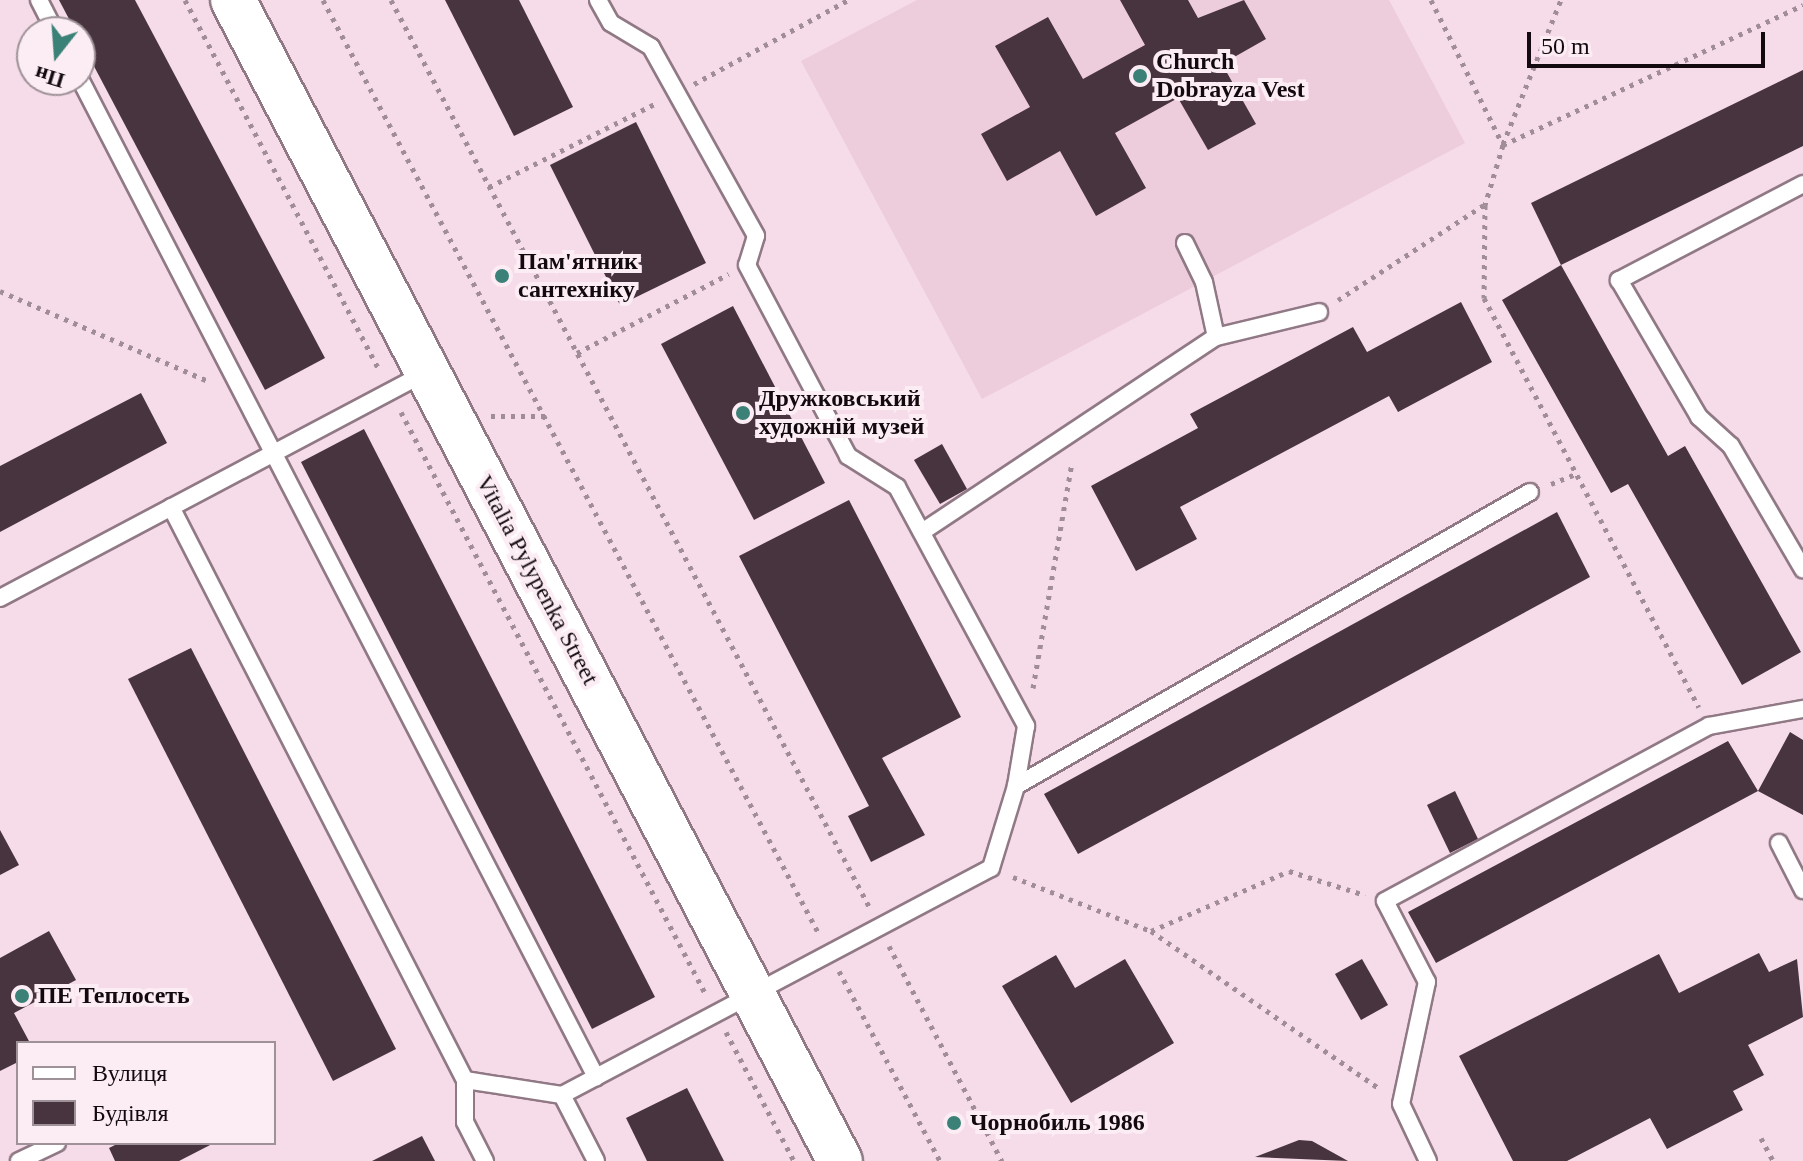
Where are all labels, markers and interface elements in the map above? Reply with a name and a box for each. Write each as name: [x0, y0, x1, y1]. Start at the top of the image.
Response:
north arrow: [16, 16, 96, 96]
scale bar: [1531, 16, 1769, 66]
text: 50 m: [1541, 33, 1590, 59]
place label: Church Dobrayza Vest: [1156, 48, 1305, 104]
text: Пн: [32, 61, 67, 94]
marker: Church Dobrayza Vest: [1131, 67, 1149, 85]
place label: Пам'ятник сантехніку: [518, 248, 638, 304]
marker: Пам'ятник сантехніку: [493, 267, 511, 285]
place label: Дружковський художній музей: [759, 385, 924, 441]
marker: Дружковський художній музей: [734, 404, 752, 422]
street label: Vitalia Pylypenka Street: [470, 470, 604, 690]
place label: ПЕ Теплосеть: [38, 982, 190, 1010]
marker: ПЕ Теплосеть: [13, 987, 31, 1005]
legend: [16, 1041, 276, 1145]
text: Вулиця: [92, 1060, 167, 1086]
text: Будівля: [92, 1100, 169, 1126]
place label: Чорнобиль 1986: [970, 1109, 1145, 1137]
marker: Чорнобиль 1986: [945, 1114, 963, 1132]

